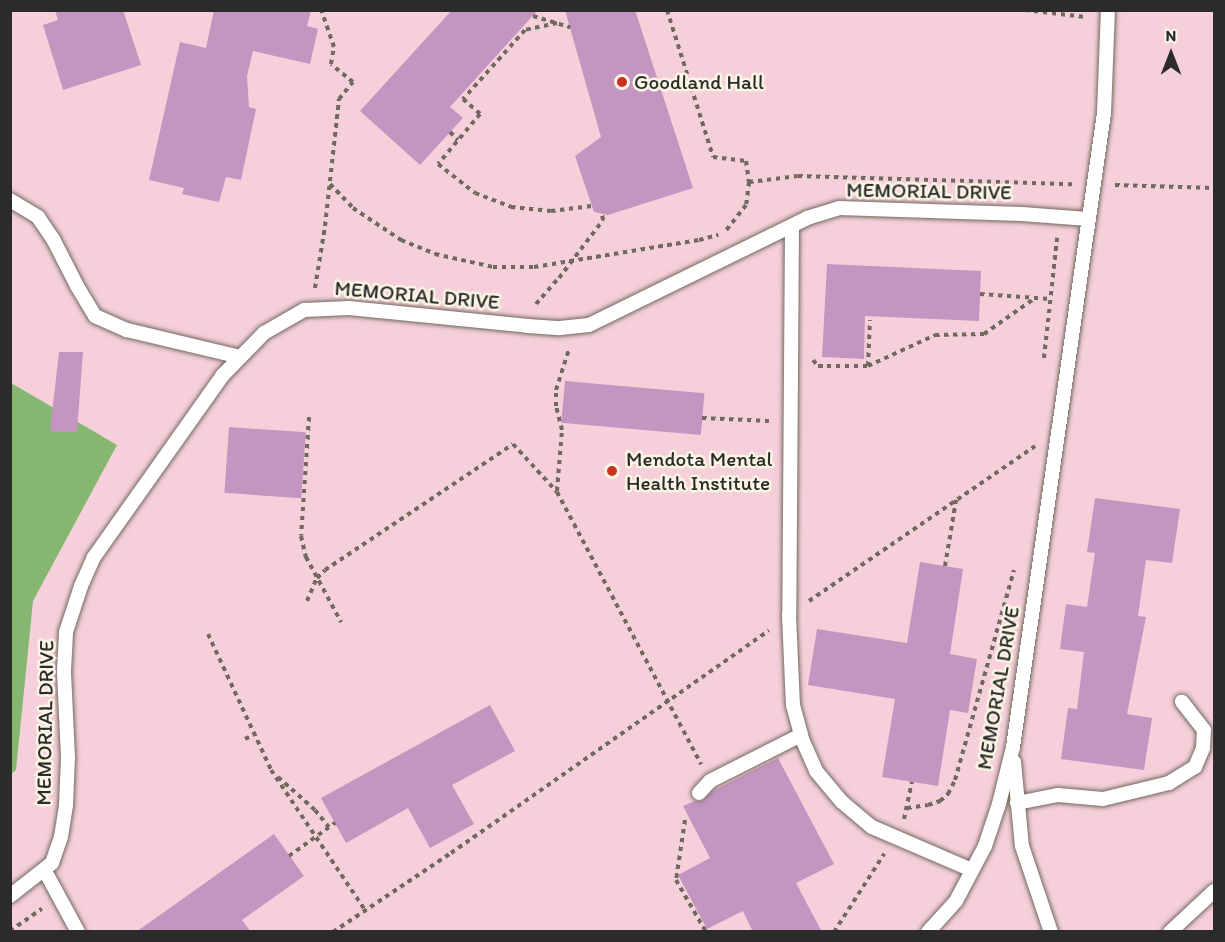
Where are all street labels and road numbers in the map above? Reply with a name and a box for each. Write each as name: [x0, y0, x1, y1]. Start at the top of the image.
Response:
street label: MEMORIAL DRIVE: [844, 177, 1014, 205]
street label: MEMORIAL DRIVE: [332, 275, 502, 315]
street label: MEMORIAL DRIVE: [971, 603, 1025, 773]
street label: MEMORIAL DRIVE: [31, 638, 59, 808]

